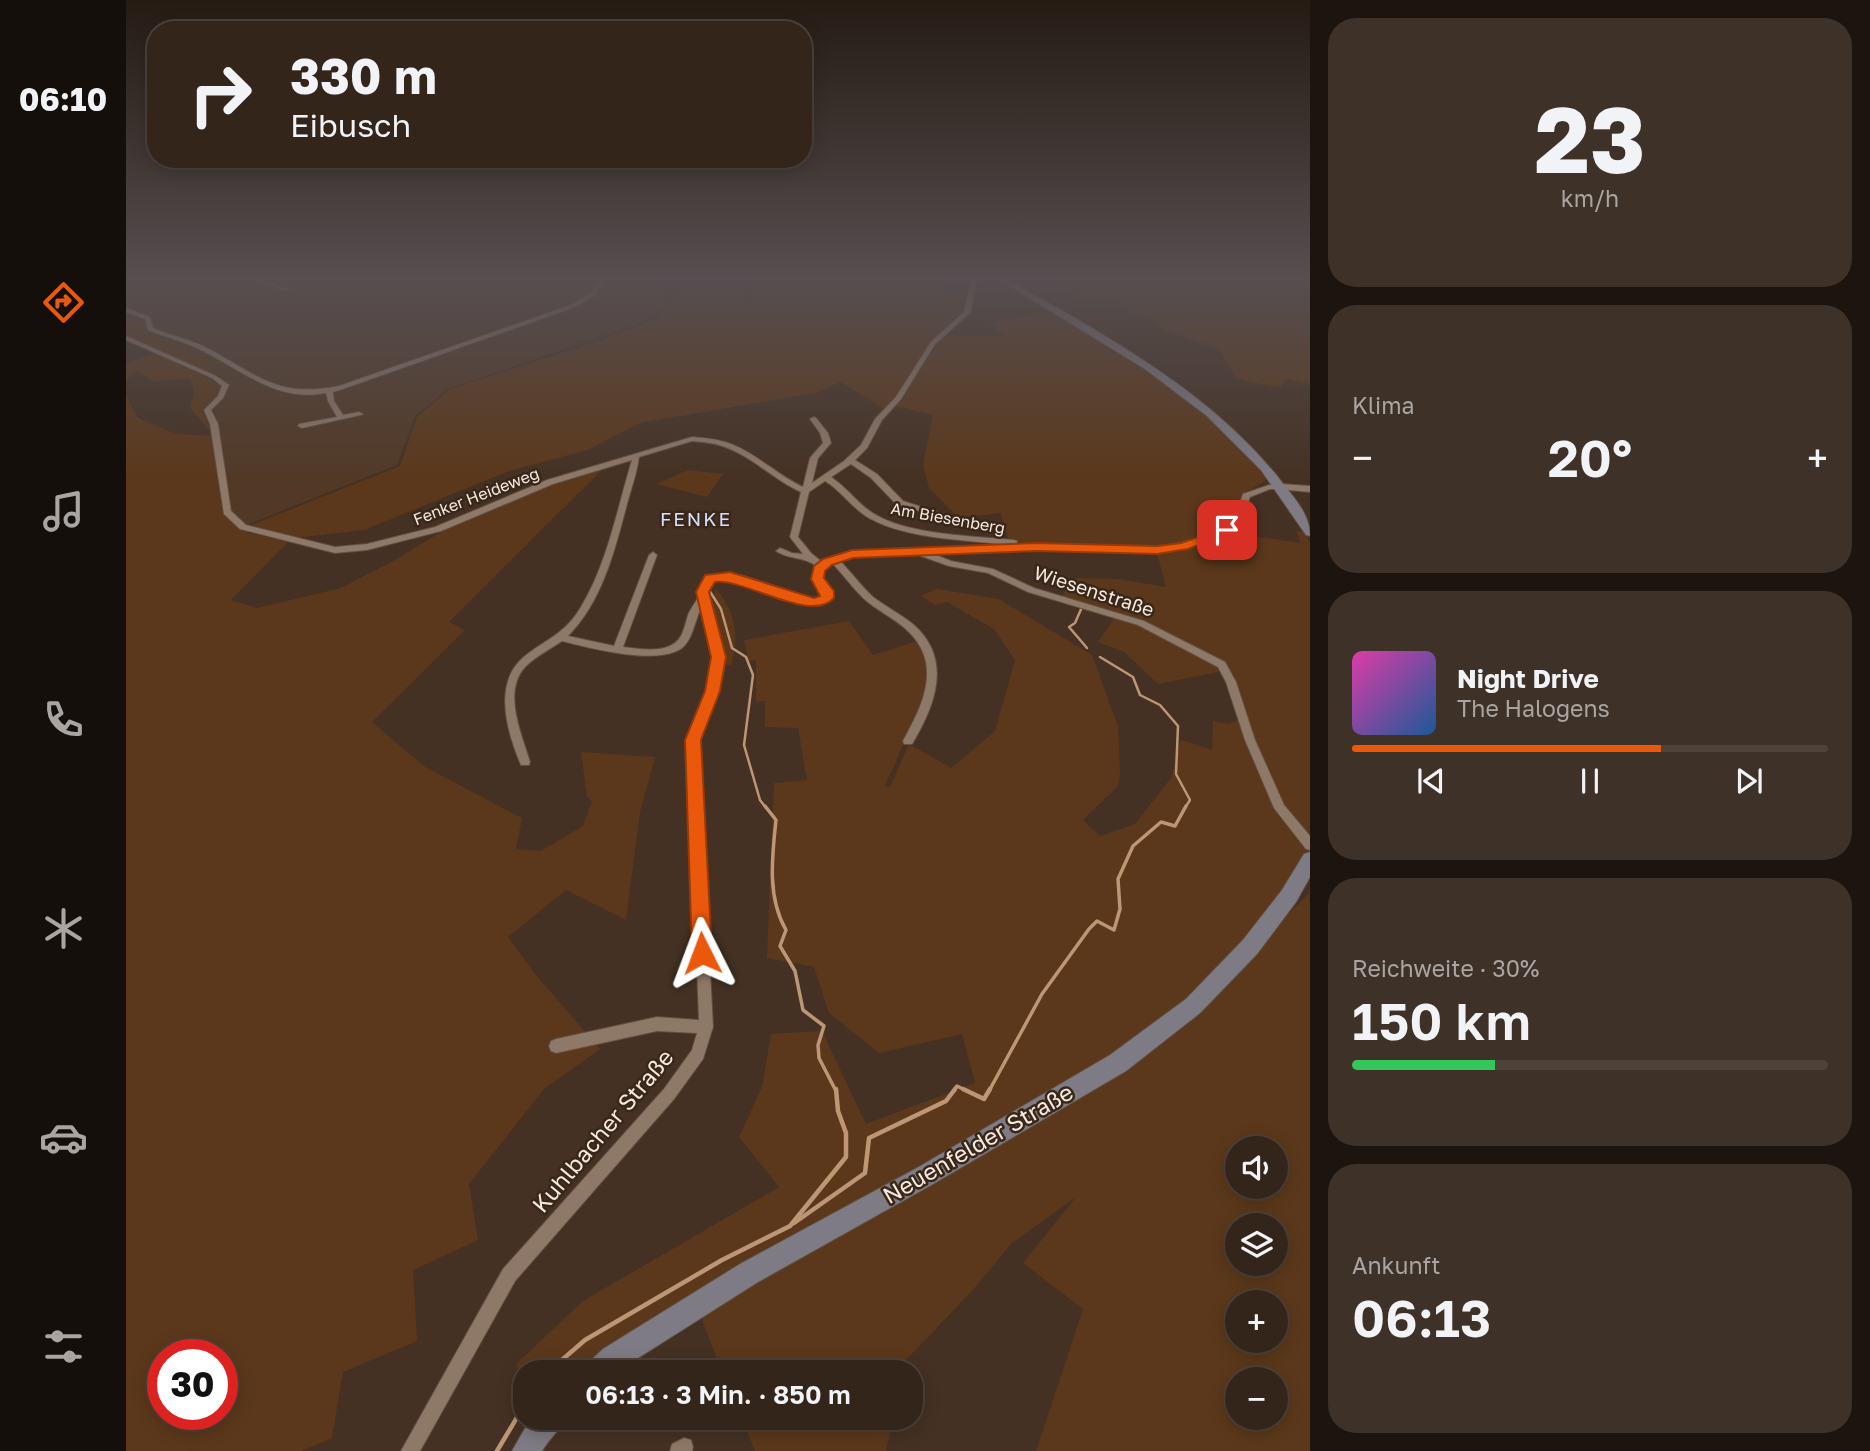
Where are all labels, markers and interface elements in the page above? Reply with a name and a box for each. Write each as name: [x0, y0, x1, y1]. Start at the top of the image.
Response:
text: 330 m: [290, 46, 437, 105]
icon: right: [175, 49, 266, 140]
text: 06:10: [19, 80, 107, 118]
text: 23: [1534, 84, 1646, 193]
text: Eibusch: [290, 106, 411, 144]
text: km/h: [1561, 184, 1619, 212]
icon: directions: [39, 278, 88, 327]
text: Klima: [1352, 391, 1415, 419]
text: 20°: [1548, 426, 1632, 488]
text: −: [1352, 435, 1373, 480]
text: +: [1807, 435, 1828, 480]
street label: Fenker Heideweg: [410, 463, 542, 529]
icon: music: [39, 487, 88, 536]
street label: Am Biesenberg: [889, 498, 1007, 538]
pin: [1197, 500, 1257, 560]
district label: FENKE: [660, 507, 732, 530]
icon: arrive: [1208, 511, 1246, 549]
street label: Wiesenstraße: [1031, 560, 1157, 621]
text: Night Drive: [1457, 663, 1599, 694]
text: The Halogens: [1457, 694, 1610, 722]
icon: phone: [39, 695, 88, 744]
icon: previous: [1412, 762, 1450, 800]
icon: pause: [1571, 762, 1609, 800]
icon: next: [1730, 762, 1768, 800]
icon: climate: [39, 904, 88, 953]
position arrow: [665, 916, 739, 990]
text: Reichweite · 30%: [1352, 954, 1539, 982]
text: 150 km: [1352, 989, 1531, 1051]
street label: Kuhlbacher Straße: [526, 1043, 679, 1218]
street label: Neuenfelder Straße: [877, 1077, 1078, 1209]
icon: car: [39, 1113, 88, 1162]
map controls: [1225, 1136, 1288, 1430]
button: sound: [1225, 1136, 1288, 1199]
button: layers: [1225, 1213, 1288, 1276]
text: Ankunft: [1352, 1251, 1440, 1279]
text: 06:13: [1352, 1286, 1491, 1348]
button: +: [1225, 1290, 1288, 1353]
icon: filters: [39, 1322, 88, 1371]
speed limit sign: 30: [147, 1339, 238, 1430]
button: −: [1225, 1367, 1288, 1430]
text: 06:13 · 3 Min. · 850 m: [585, 1379, 851, 1410]

